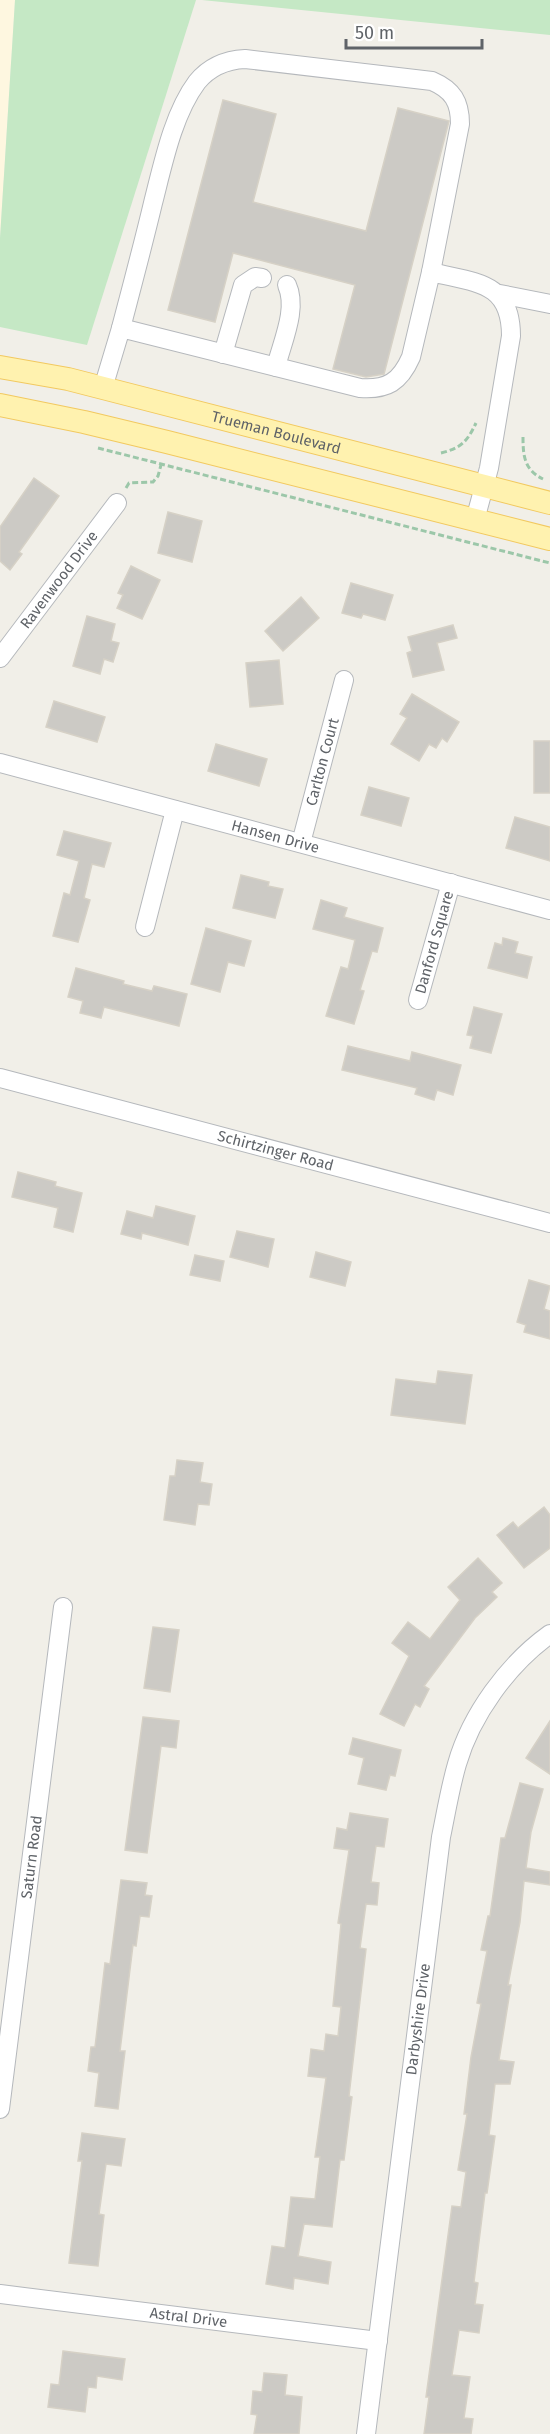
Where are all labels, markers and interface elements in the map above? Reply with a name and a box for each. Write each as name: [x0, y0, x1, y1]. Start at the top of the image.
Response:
scale bar: [346, 12, 482, 50]
text: 50 m: [355, 22, 394, 44]
street label: Trueman Boulevard: [210, 407, 343, 458]
street label: Ravenwood Drive: [16, 527, 102, 632]
street label: Carlton Court: [302, 715, 343, 808]
street label: Hansen Drive: [229, 816, 321, 857]
street label: Danford Square: [411, 889, 457, 996]
street label: Schirtzinger Road: [216, 1127, 336, 1175]
street label: Saturn Road: [17, 1814, 46, 1900]
street label: Darbyshire Drive: [402, 1962, 434, 2076]
street label: Astral Drive: [149, 2304, 228, 2331]

